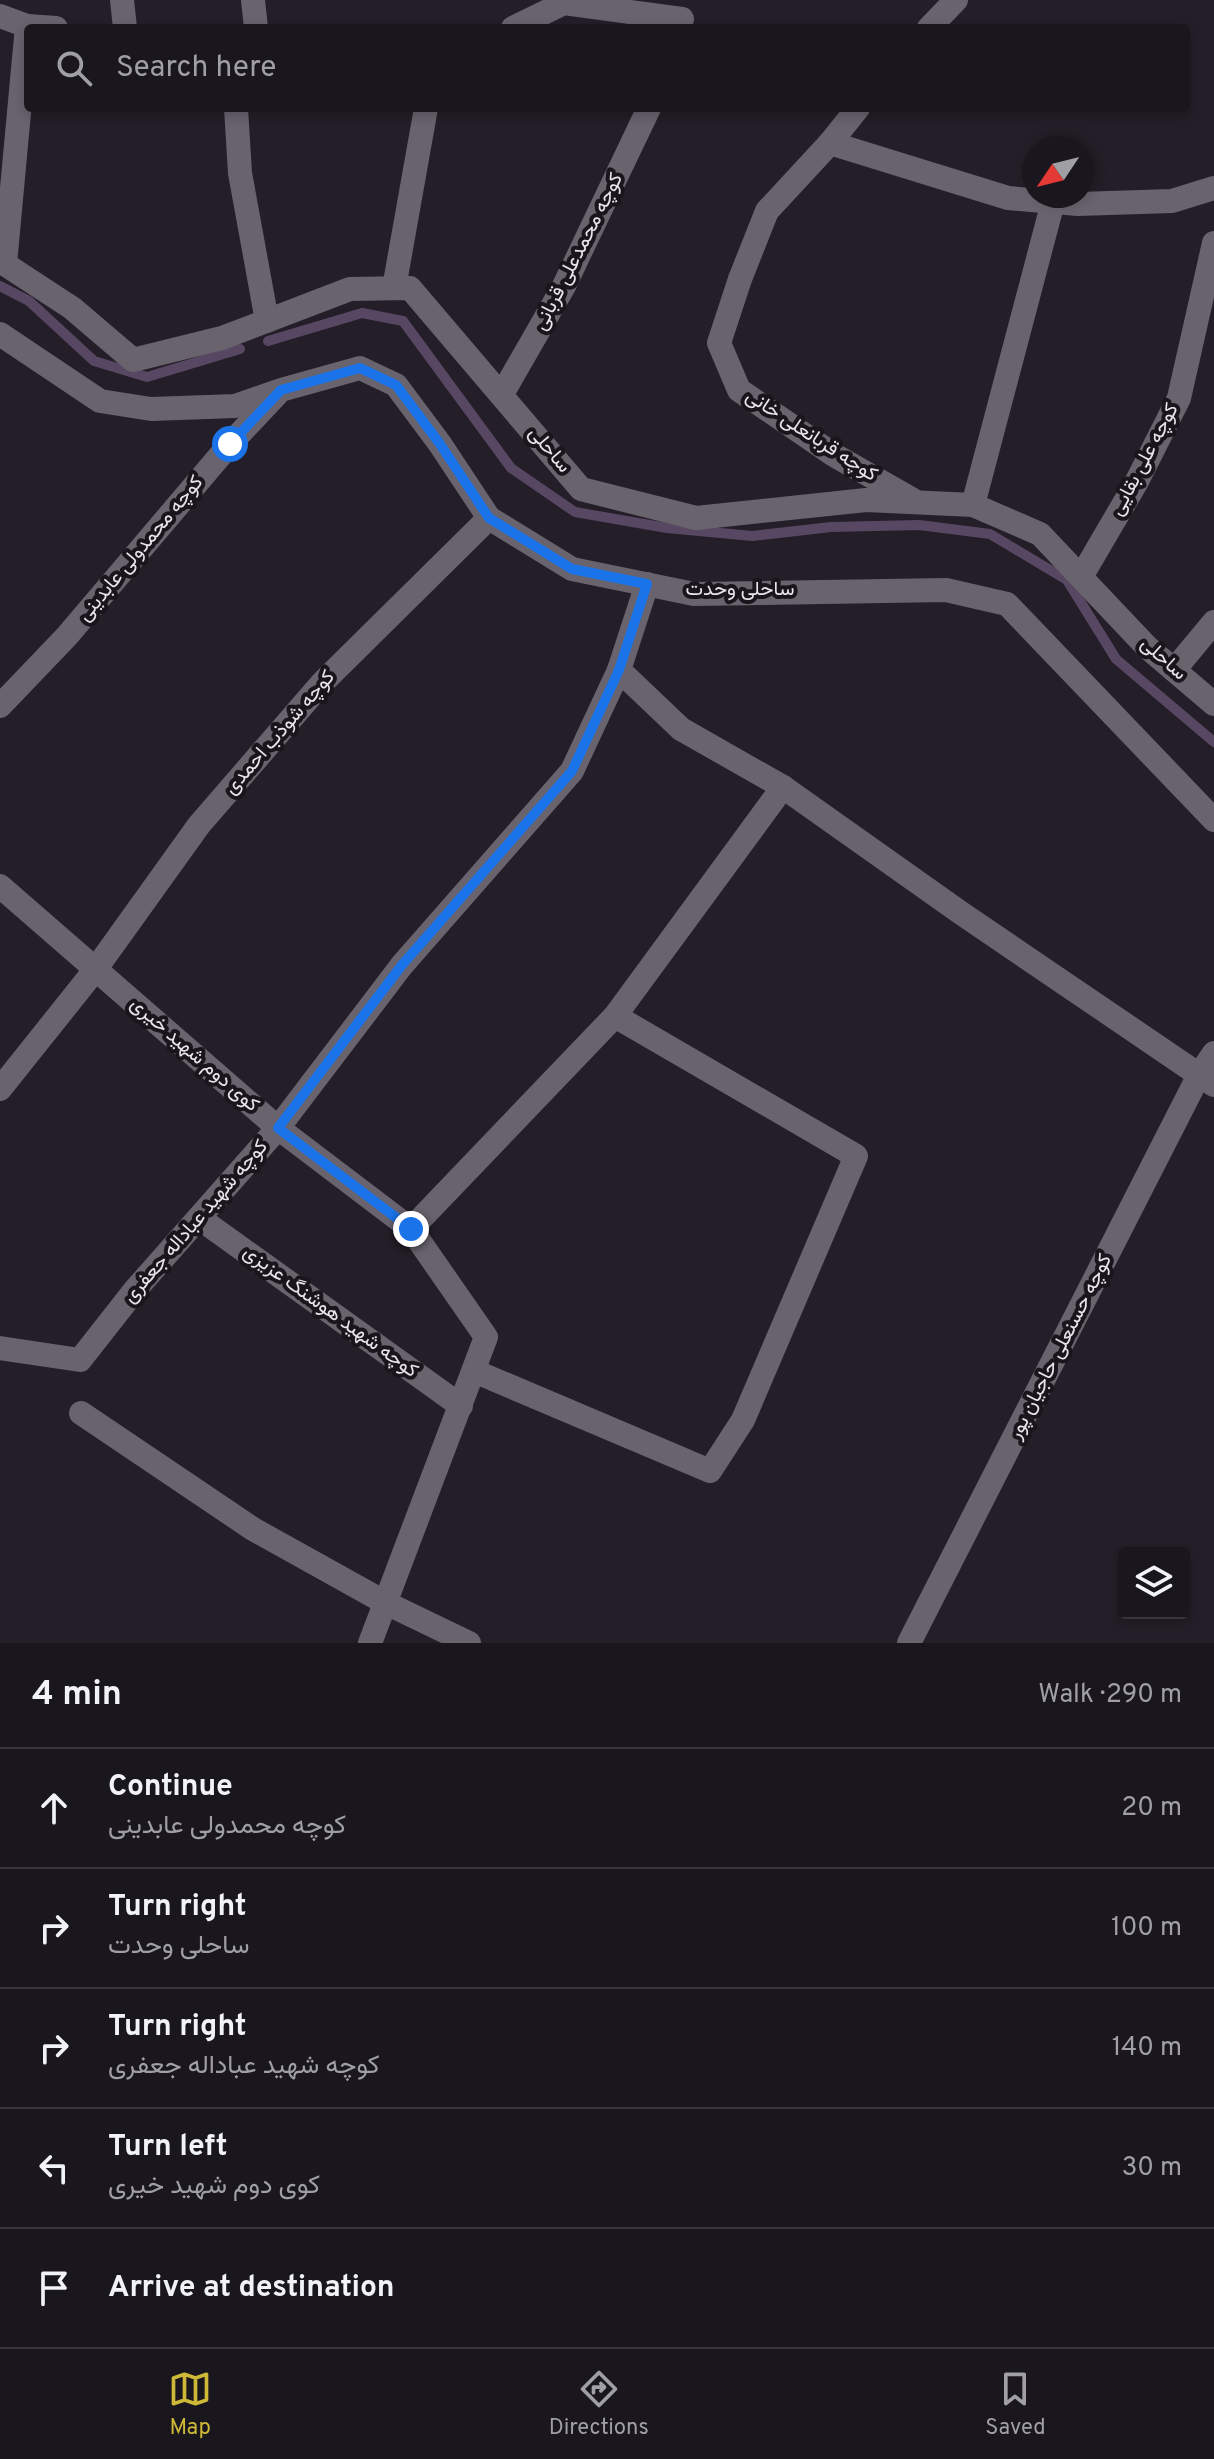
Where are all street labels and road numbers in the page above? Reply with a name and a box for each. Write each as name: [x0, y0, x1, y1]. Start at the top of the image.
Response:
street label: کوچه محمدعلی قربانی: [528, 169, 630, 335]
street label: کوچه قربانعلی خانی: [740, 384, 882, 488]
street label: کوچه علی بقایی: [1104, 399, 1186, 521]
street label: ساحلی: [522, 421, 576, 479]
street label: کوچه محمدولی عابدینی: [72, 470, 210, 627]
street label: ساحلی وحدت: [686, 577, 794, 603]
street label: ساحلی: [1134, 631, 1192, 687]
street label: کوچه شوذب احمدی: [219, 665, 341, 801]
street label: کوی دوم شهید خیری: [124, 992, 264, 1118]
street label: کوچه شهید عباداله جعفری: [118, 1135, 274, 1309]
street label: کوچه شهید هوشنگ عزیزی: [237, 1240, 423, 1384]
street label: کوچه حسنعلی حاجیان پور: [1003, 1250, 1119, 1445]

